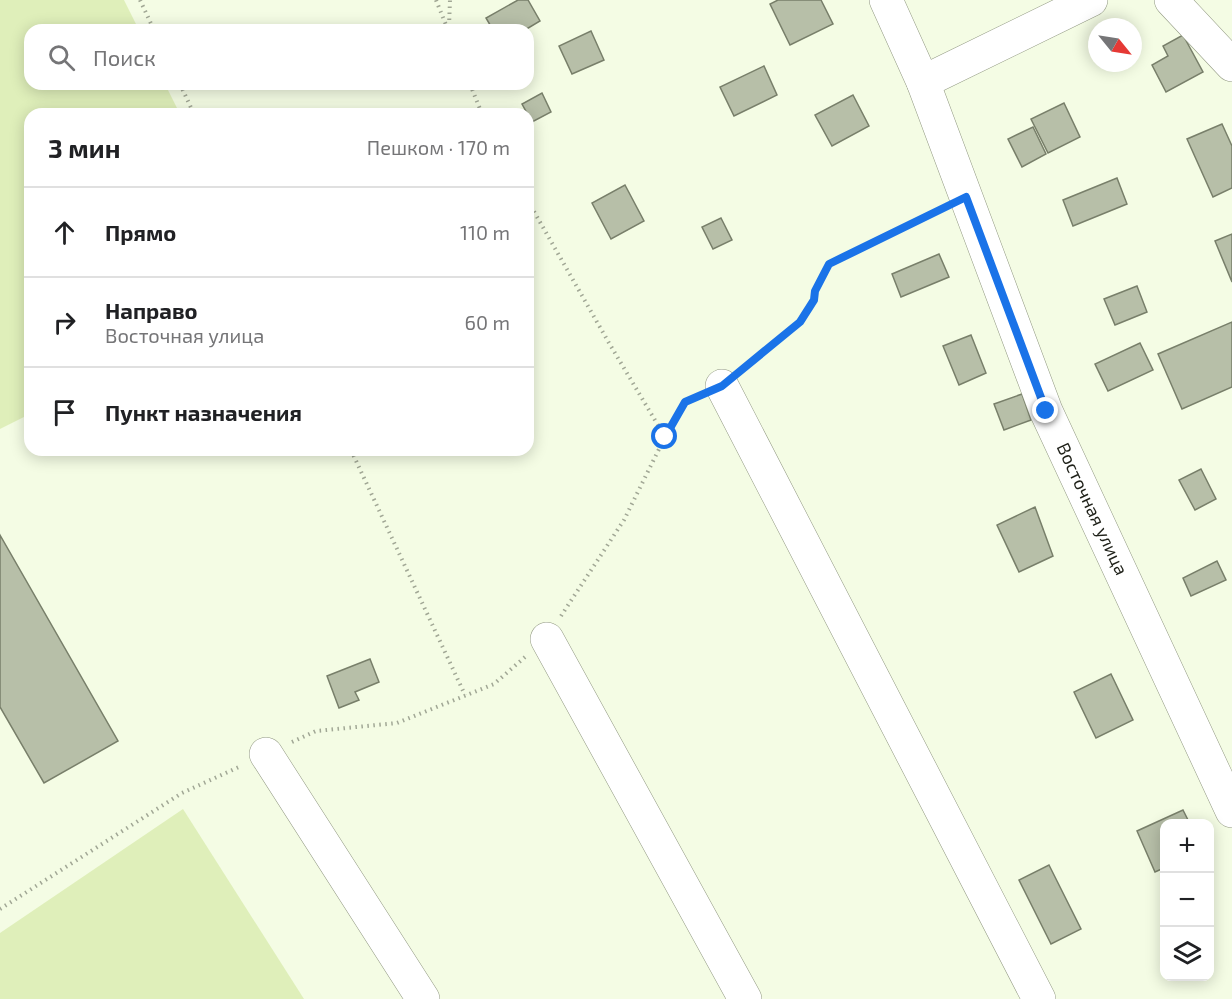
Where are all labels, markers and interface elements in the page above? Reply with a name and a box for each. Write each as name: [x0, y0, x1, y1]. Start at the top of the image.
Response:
north arrow: [1088, 18, 1142, 72]
search box: [24, 24, 534, 90]
icon: search: [45, 41, 78, 74]
text: Поиск: [93, 44, 156, 70]
text: 3 мин: [48, 132, 120, 163]
text: Пешком · 170 m: [367, 135, 510, 159]
icon: ahead: [48, 216, 81, 249]
text: Прямо: [105, 219, 176, 245]
text: 110 m: [460, 220, 510, 244]
text: Направо: [105, 297, 198, 323]
icon: right: [48, 306, 81, 339]
text: 60 m: [465, 310, 510, 334]
text: Восточная улица: [105, 323, 264, 347]
icon: arrive: [48, 396, 81, 429]
route end: [1032, 397, 1058, 423]
text: Пункт назначения: [105, 399, 302, 425]
route start: [651, 423, 677, 449]
street label: Восточная улица: [1053, 439, 1133, 578]
map controls: [1160, 819, 1214, 981]
button: +: [1160, 819, 1214, 873]
button: −: [1160, 873, 1214, 927]
button: layers: [1160, 927, 1214, 981]

